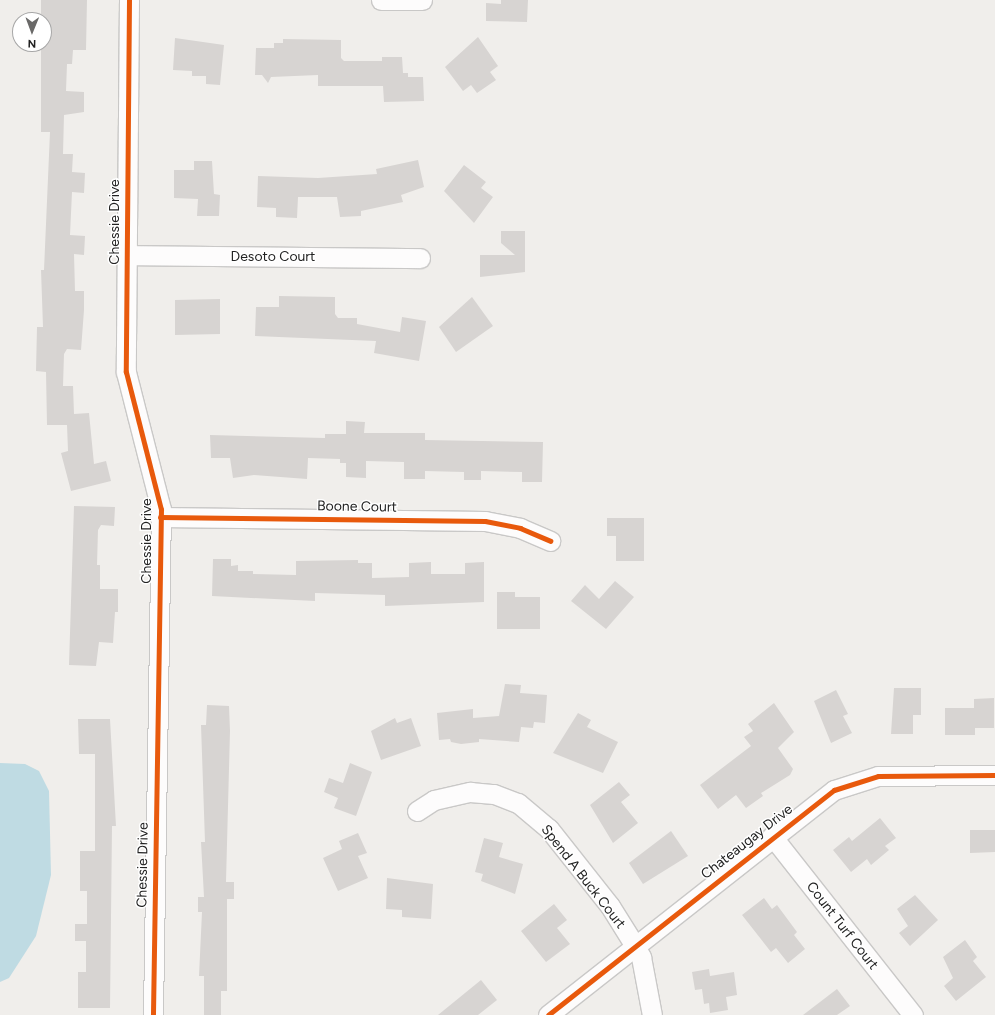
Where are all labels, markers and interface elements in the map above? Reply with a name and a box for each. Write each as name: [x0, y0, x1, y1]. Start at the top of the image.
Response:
north arrow: [12, 12, 52, 52]
text: N: [27, 37, 36, 50]
street label: Chessie Drive: [107, 179, 123, 265]
street label: Desoto Court: [231, 249, 315, 265]
street label: Chessie Drive: [139, 498, 155, 584]
street label: Boone Court: [317, 498, 397, 516]
street label: Chateaugay Drive: [698, 801, 796, 883]
street label: Chessie Drive: [134, 822, 152, 908]
street label: Spend A Buck Court: [537, 822, 629, 932]
street label: Count Turf Court: [802, 879, 882, 973]

